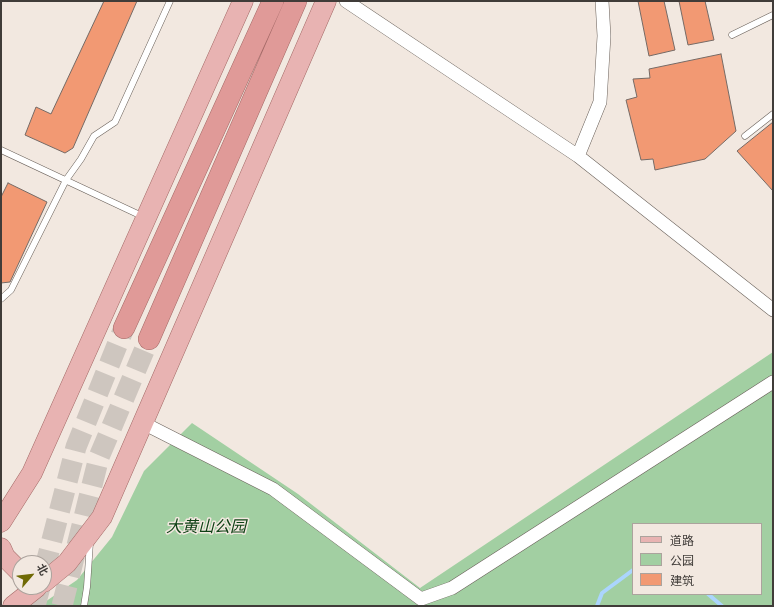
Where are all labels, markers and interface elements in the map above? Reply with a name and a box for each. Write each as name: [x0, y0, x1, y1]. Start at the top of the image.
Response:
park label: 大黄山公园: [166, 517, 246, 537]
legend: [632, 523, 762, 595]
text: 道路: [670, 534, 694, 548]
text: 公园: [670, 554, 694, 568]
north arrow: [12, 555, 52, 595]
text: 北: [34, 562, 50, 578]
text: 建筑: [670, 574, 694, 588]

